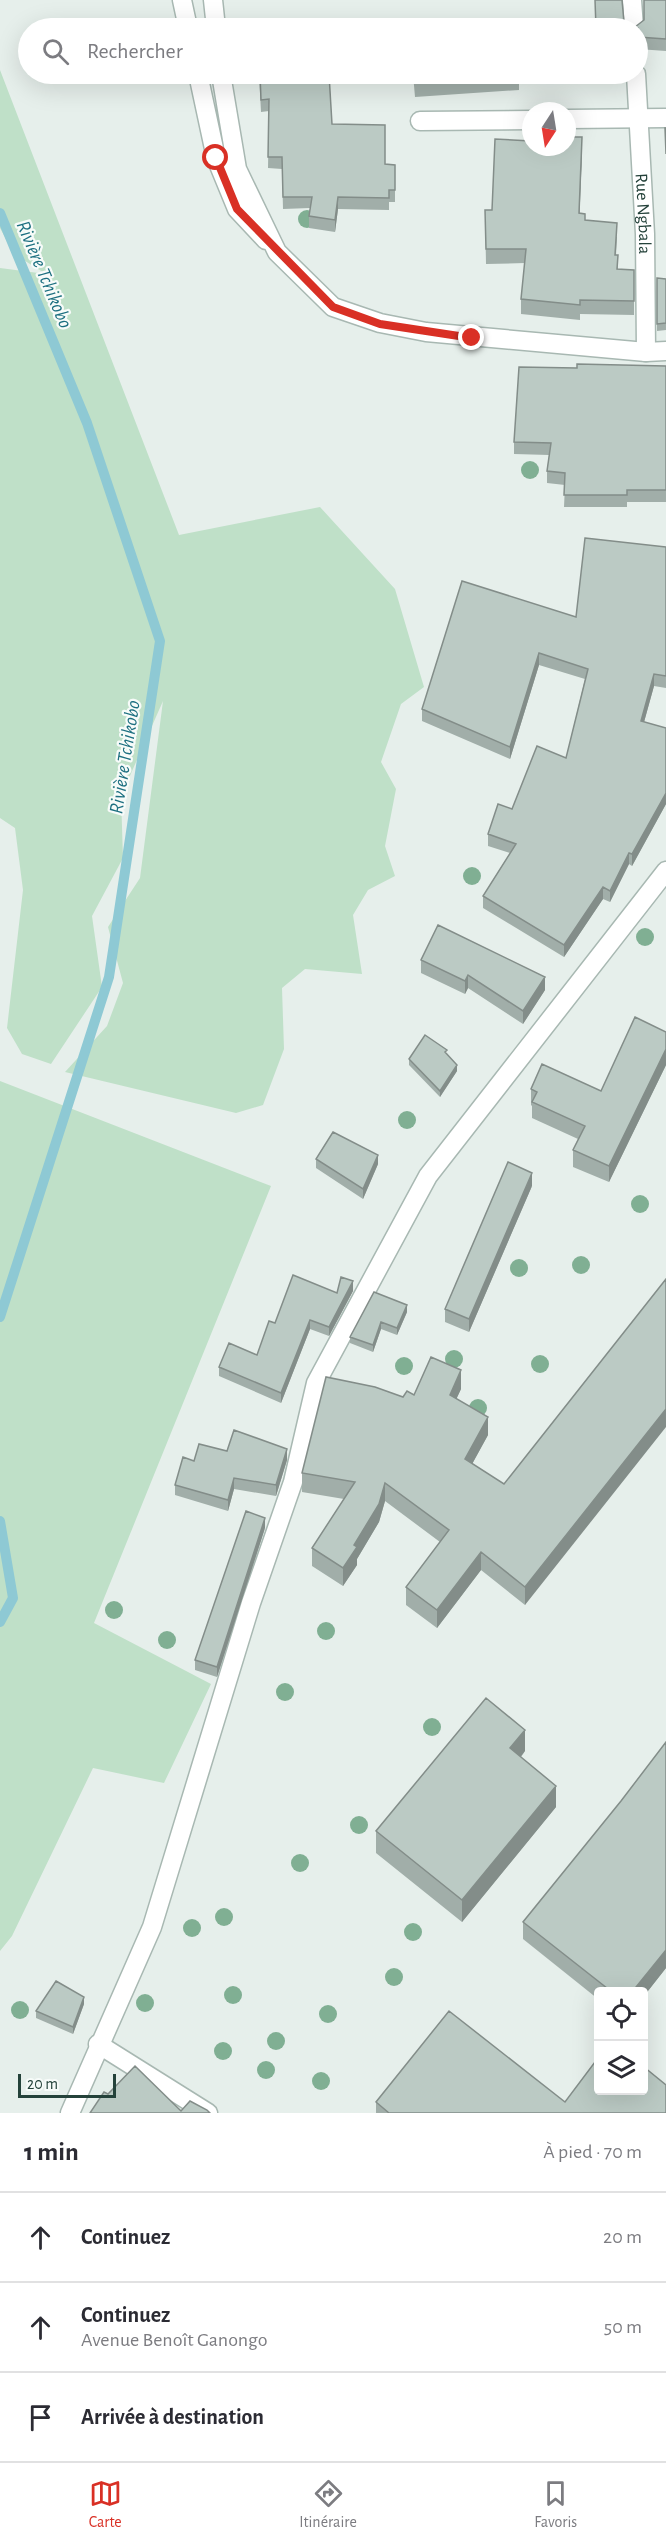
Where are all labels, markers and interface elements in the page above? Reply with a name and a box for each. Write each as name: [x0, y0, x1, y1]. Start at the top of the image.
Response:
search box: [18, 18, 648, 84]
icon: search: [39, 35, 72, 68]
text: Rechercher: [87, 40, 183, 62]
north arrow: [522, 102, 576, 156]
route start: [202, 144, 228, 170]
street label: Rue Ngbala: [632, 173, 653, 254]
water label: Rivière Tchikobo: [12, 218, 76, 331]
route end: [458, 324, 484, 350]
water label: Rivière Tchikobo: [106, 699, 144, 815]
map controls: [594, 1987, 648, 2095]
button: locate: [594, 1987, 648, 2041]
button: layers: [594, 2041, 648, 2095]
scale bar: [18, 2071, 116, 2098]
text: 20 m: [27, 2076, 58, 2092]
text: 1 min: [24, 2139, 79, 2165]
text: À pied · 70 m: [543, 2142, 642, 2162]
icon: ahead: [24, 2221, 57, 2254]
text: Continuez: [81, 2226, 170, 2248]
text: 20 m: [603, 2227, 642, 2247]
text: Continuez: [81, 2304, 170, 2326]
icon: ahead: [24, 2311, 57, 2344]
text: 50 m: [604, 2317, 642, 2337]
text: Avenue Benoît Ganongo: [81, 2330, 268, 2350]
icon: arrive: [24, 2401, 57, 2434]
text: Arrivée à destination: [81, 2406, 264, 2428]
tab: Carte: [89, 2477, 122, 2532]
tab: Itinéraire: [299, 2477, 357, 2532]
tab: Favoris: [534, 2477, 577, 2532]

